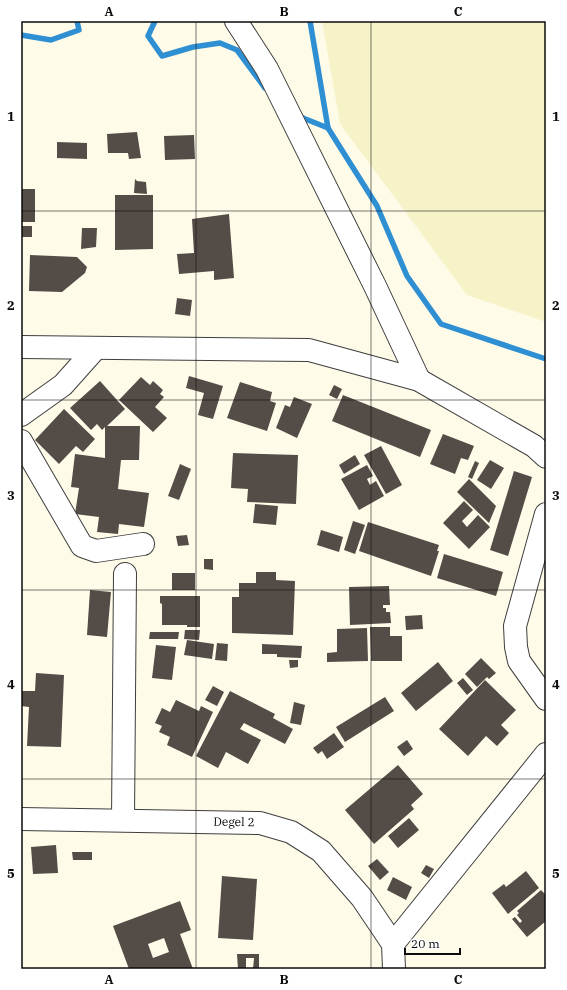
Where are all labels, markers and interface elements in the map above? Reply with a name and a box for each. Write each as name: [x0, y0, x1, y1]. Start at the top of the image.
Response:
text: A: [104, 3, 114, 20]
text: B: [279, 3, 289, 20]
text: C: [454, 3, 463, 20]
text: 1: [7, 108, 15, 125]
text: 1: [552, 108, 560, 125]
text: 2: [7, 297, 15, 314]
text: 2: [552, 297, 560, 314]
text: 3: [7, 487, 15, 504]
text: 3: [552, 487, 560, 504]
text: 4: [7, 676, 15, 693]
text: 4: [552, 676, 560, 693]
street label: Degel 2: [213, 814, 255, 829]
text: 5: [7, 865, 15, 882]
text: 5: [552, 865, 560, 882]
scale bar: [405, 930, 460, 956]
text: 20 m: [411, 936, 440, 951]
text: A: [104, 971, 114, 988]
text: B: [279, 971, 289, 988]
text: C: [454, 971, 463, 988]

